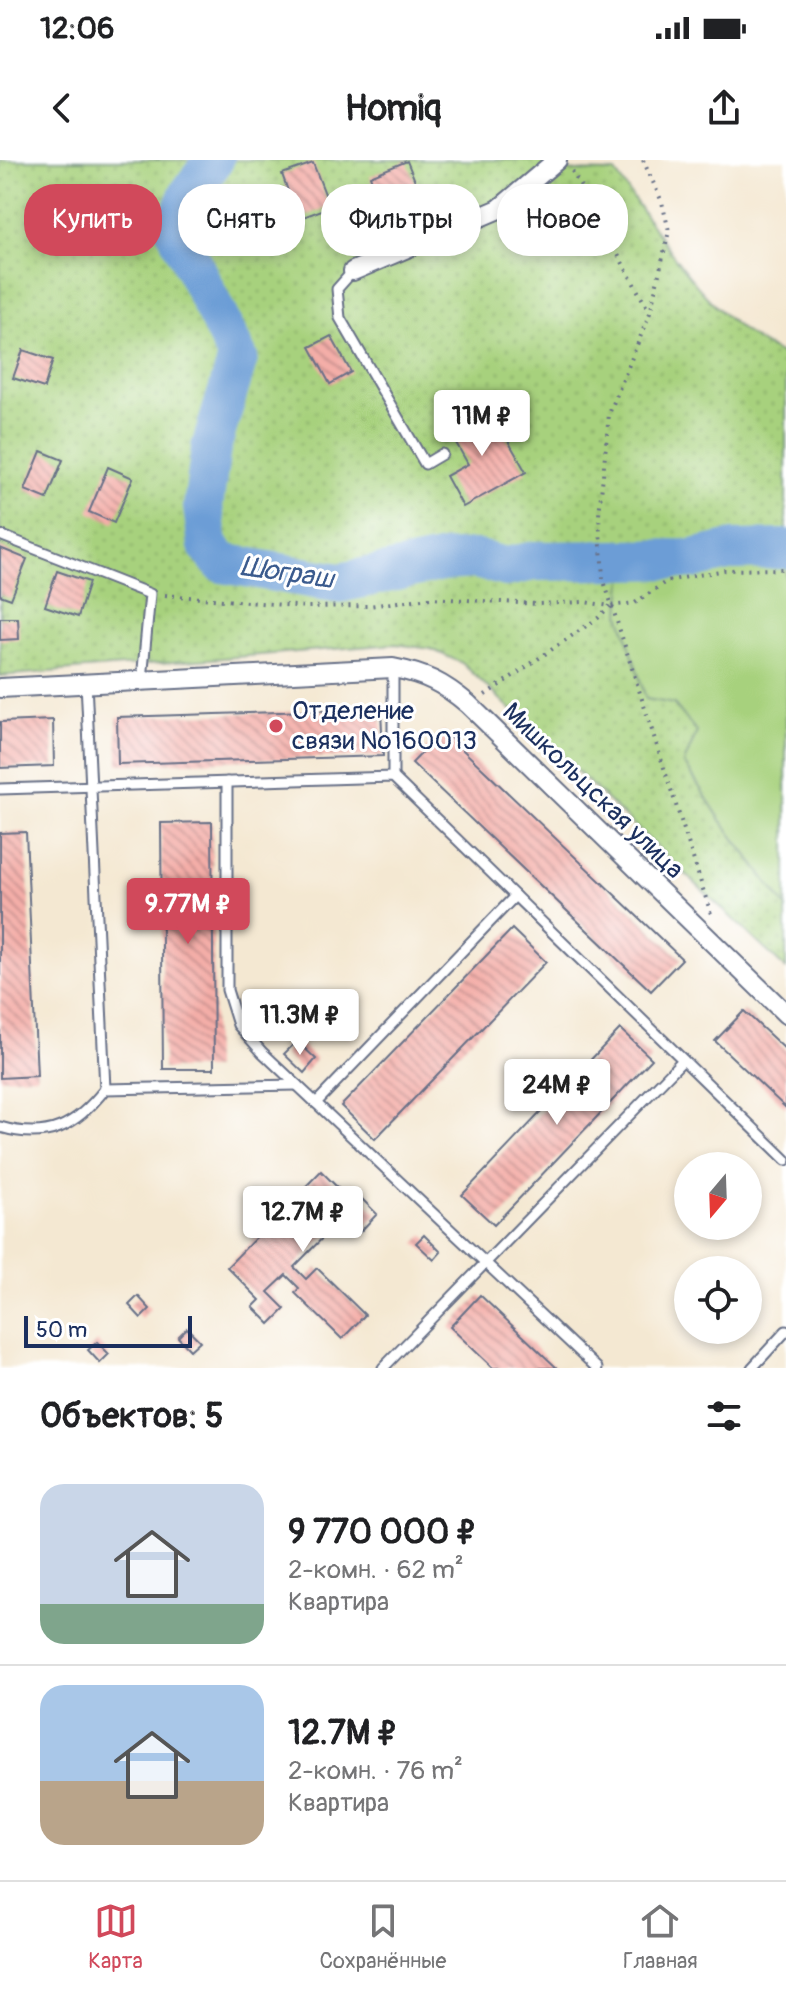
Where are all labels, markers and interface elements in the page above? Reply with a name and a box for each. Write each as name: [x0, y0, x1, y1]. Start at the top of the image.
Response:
text: 12:06: [40, 10, 114, 47]
icon: back: [40, 86, 84, 130]
text: Homiq: [345, 86, 441, 131]
icon: share: [702, 86, 746, 130]
chip: Купить: [24, 184, 162, 256]
chip: Снять: [178, 184, 305, 256]
chip: Фильтры: [321, 184, 481, 256]
chip: Новое: [497, 184, 628, 256]
pin: 11M ₽: [426, 390, 538, 458]
text: 11M ₽: [452, 400, 512, 432]
water label: Шограш: [238, 549, 338, 597]
place label: Отделение связи №160013: [292, 695, 477, 757]
street label: Мишкольцская улица: [496, 696, 690, 886]
marker: Отделение связи №160013: [267, 717, 285, 735]
pin: 9.77M ₽: [114, 878, 262, 946]
text: 9.77M ₽: [145, 888, 231, 920]
pin: 11.3M ₽: [226, 989, 374, 1057]
text: 11.3M ₽: [260, 999, 340, 1031]
pin: 24M ₽: [501, 1059, 613, 1127]
text: 24M ₽: [522, 1069, 592, 1101]
north arrow: [674, 1152, 762, 1240]
map controls: [674, 1152, 762, 1344]
pin: 12.7M ₽: [229, 1186, 377, 1254]
text: 12.7M ₽: [261, 1196, 345, 1228]
button: locate: [674, 1256, 762, 1344]
scale bar: [24, 1312, 192, 1348]
text: 50 m: [36, 1316, 87, 1344]
icon: filters: [702, 1394, 746, 1438]
text: Объектов: 5: [40, 1395, 223, 1438]
text: 9 770 000 ₽: [288, 1511, 477, 1554]
icon: home: [104, 1516, 200, 1612]
text: 2-комн. · 62 m²: [288, 1554, 464, 1586]
text: Квартира: [288, 1586, 389, 1618]
text: 12.7M ₽: [288, 1712, 398, 1755]
icon: home: [104, 1717, 200, 1813]
text: 2-комн. · 76 m²: [288, 1755, 463, 1787]
text: Квартира: [288, 1787, 389, 1819]
tab: Карта: [88, 1899, 143, 1975]
tab: Сохранённые: [319, 1899, 446, 1975]
tab: Главная: [623, 1899, 698, 1975]

